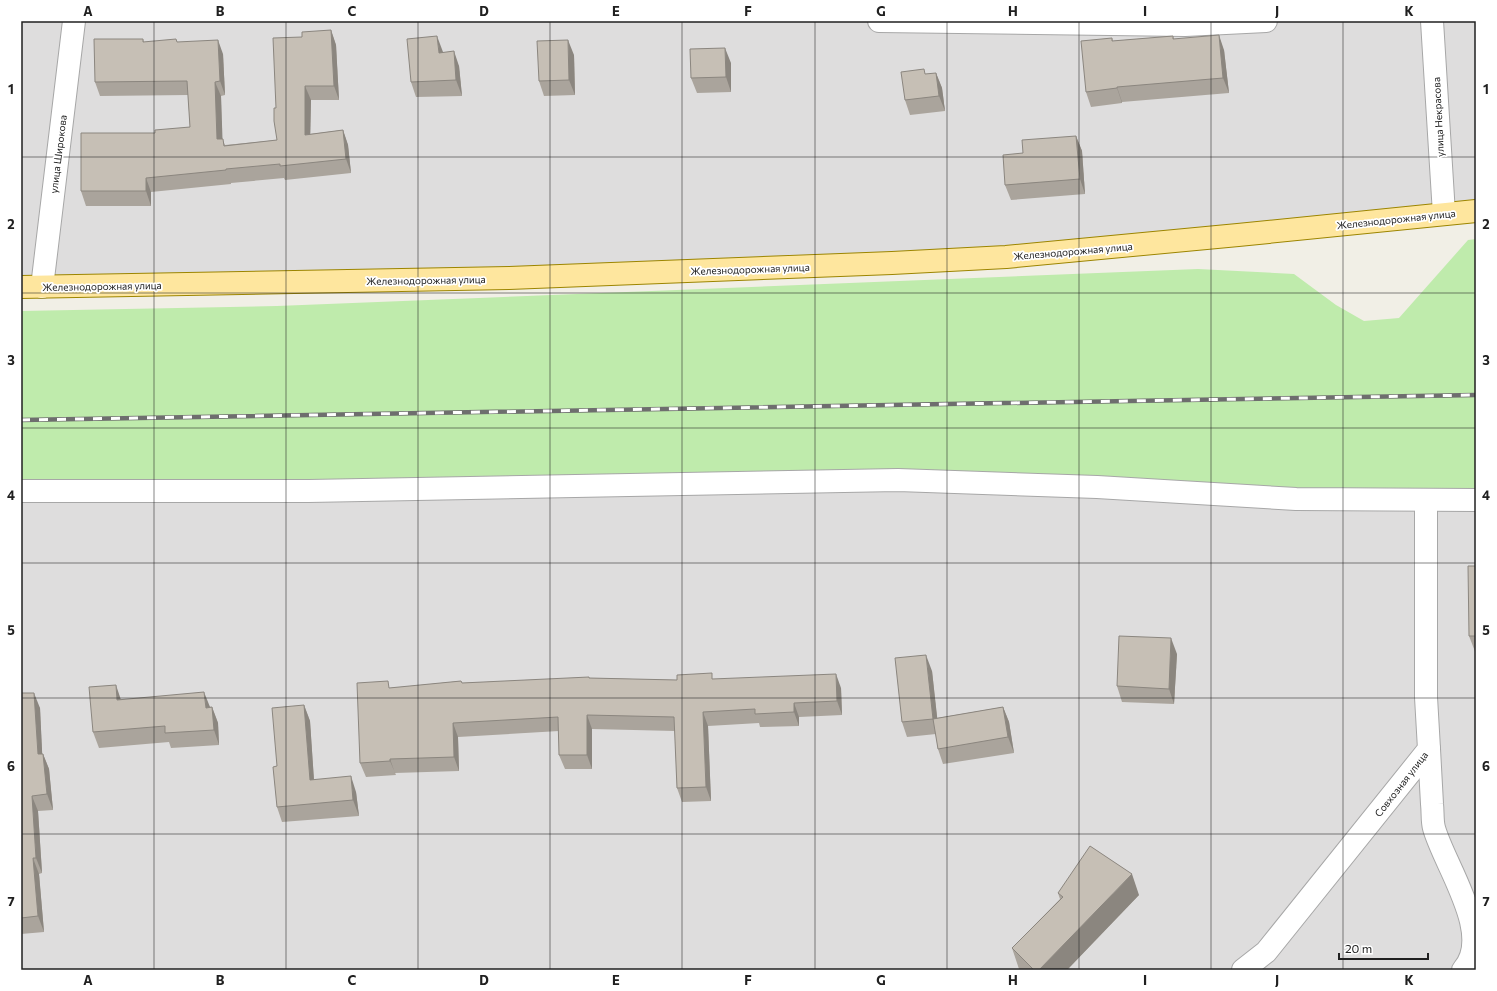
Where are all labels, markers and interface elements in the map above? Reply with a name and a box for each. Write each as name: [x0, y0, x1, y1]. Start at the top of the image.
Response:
text: A: [83, 3, 93, 19]
text: B: [216, 3, 225, 19]
text: C: [348, 3, 357, 19]
text: D: [479, 3, 489, 19]
text: E: [612, 3, 620, 19]
text: F: [744, 3, 752, 19]
text: G: [876, 3, 886, 19]
text: H: [1008, 3, 1018, 19]
text: I: [1143, 3, 1147, 19]
text: J: [1275, 3, 1279, 19]
text: K: [1404, 3, 1414, 19]
street label: улица Некрасова: [1430, 77, 1446, 157]
text: 1: [8, 81, 14, 97]
text: 1: [1483, 81, 1489, 97]
street label: улица Широкова: [47, 114, 69, 194]
street label: Железнодорожная улица: [1336, 207, 1456, 231]
text: 2: [7, 216, 15, 232]
text: 2: [1482, 216, 1490, 232]
street label: Железнодорожная улица: [1013, 240, 1133, 262]
street label: Железнодорожная улица: [690, 261, 810, 277]
street label: Железнодорожная улица: [366, 273, 486, 287]
street label: Железнодорожная улица: [42, 279, 162, 293]
text: 3: [7, 352, 15, 368]
text: 3: [1482, 352, 1490, 368]
text: 4: [7, 487, 15, 503]
text: 4: [1482, 487, 1490, 503]
text: 5: [7, 622, 15, 638]
text: 5: [1482, 622, 1490, 638]
street label: Совхозная улица: [1372, 749, 1430, 819]
text: 6: [7, 758, 15, 774]
text: 6: [1482, 758, 1490, 774]
text: 7: [7, 893, 15, 909]
text: 7: [1482, 893, 1490, 909]
scale bar: [1339, 935, 1428, 961]
text: 20 m: [1345, 941, 1372, 955]
text: A: [83, 972, 93, 988]
text: B: [216, 972, 225, 988]
text: C: [348, 972, 357, 988]
text: D: [479, 972, 489, 988]
text: E: [612, 972, 620, 988]
text: F: [744, 972, 752, 988]
text: G: [876, 972, 886, 988]
text: H: [1008, 972, 1018, 988]
text: I: [1143, 972, 1147, 988]
text: J: [1275, 972, 1279, 988]
text: K: [1404, 972, 1414, 988]

